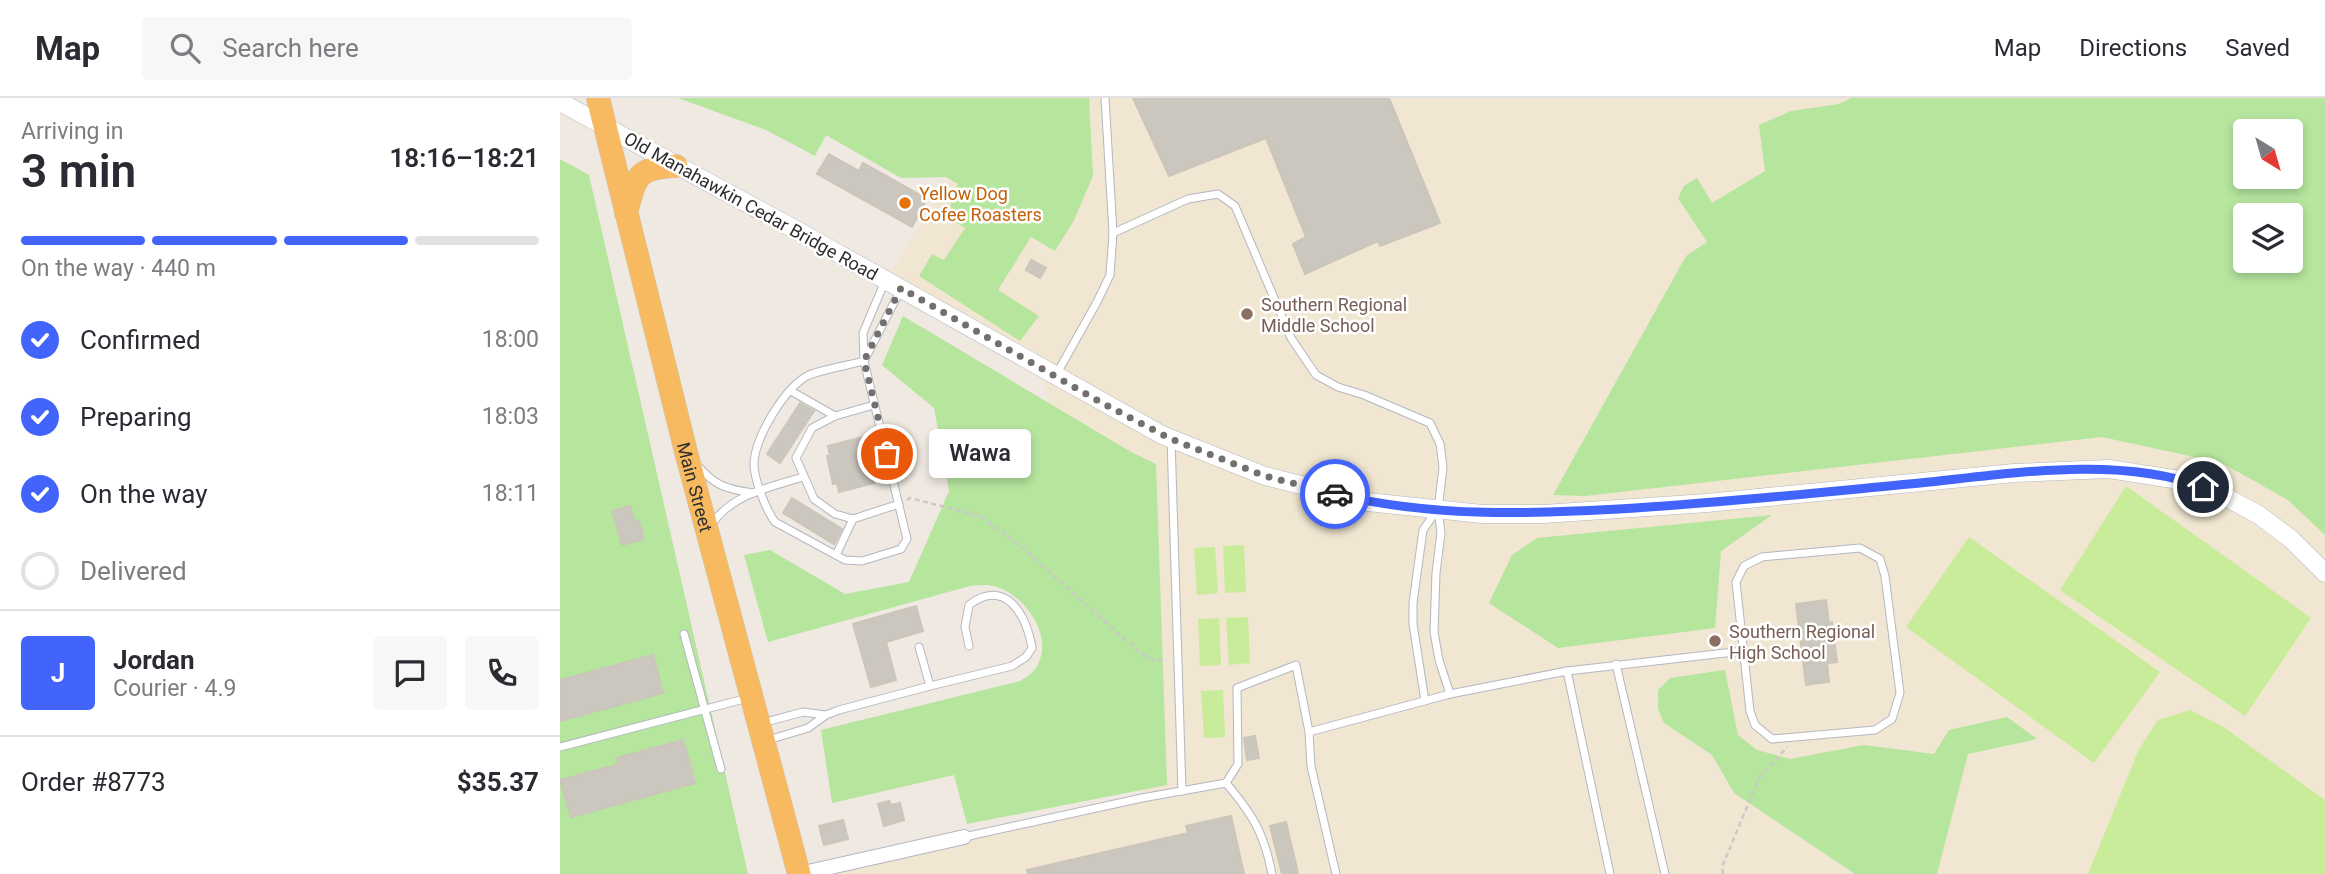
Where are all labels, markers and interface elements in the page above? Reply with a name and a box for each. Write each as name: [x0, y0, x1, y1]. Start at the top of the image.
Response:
search box: [142, 17, 632, 80]
text: Map: [35, 29, 100, 68]
icon: search: [166, 29, 204, 67]
text: Search here: [222, 33, 359, 63]
text: Map: [1994, 34, 2041, 62]
text: Directions: [2079, 34, 2187, 62]
text: Saved: [2225, 34, 2290, 62]
text: Arriving in: [21, 118, 124, 145]
north arrow: [2233, 119, 2303, 189]
map controls: [2233, 119, 2303, 273]
street label: Old Manahawkin Cedar Bridge Road: [620, 127, 882, 285]
text: 18:16–18:21: [389, 143, 539, 173]
text: 3 min: [21, 144, 136, 198]
place label: Yellow Dog Cofee Roasters: [919, 183, 1042, 225]
marker: Yellow Dog Cofee Roasters: [897, 195, 913, 211]
button: layers: [2233, 203, 2303, 273]
text: On the way · 440 m: [21, 255, 216, 282]
place label: Southern Regional Middle School: [1261, 294, 1407, 336]
marker: Southern Regional Middle School: [1239, 306, 1255, 322]
icon: check: [21, 321, 59, 359]
text: Confirmed: [80, 325, 201, 355]
text: 18:00: [482, 326, 539, 353]
icon: check: [21, 398, 59, 436]
text: Preparing: [80, 402, 192, 432]
text: 18:03: [482, 403, 539, 430]
pin: [857, 424, 917, 484]
callout: Wawa: [929, 430, 1031, 478]
icon: bag: [868, 435, 906, 473]
street label: Main Street: [673, 440, 717, 534]
text: Wawa: [949, 440, 1011, 467]
pin: [2173, 457, 2233, 517]
courier: [1300, 459, 1370, 529]
icon: home: [2184, 468, 2222, 506]
icon: check: [21, 475, 59, 513]
icon: car: [1316, 475, 1354, 513]
text: On the way: [80, 479, 208, 509]
text: 18:11: [482, 480, 539, 507]
text: Delivered: [80, 556, 187, 586]
place label: Southern Regional High School: [1729, 621, 1875, 663]
marker: Southern Regional High School: [1707, 633, 1723, 649]
button: chat: [373, 636, 447, 710]
button: phone: [465, 636, 539, 710]
text: Jordan: [113, 645, 195, 675]
text: J: [51, 658, 65, 688]
text: Courier · 4.9: [113, 675, 236, 702]
text: Order #8773: [21, 767, 166, 797]
text: $35.37: [457, 767, 539, 797]

